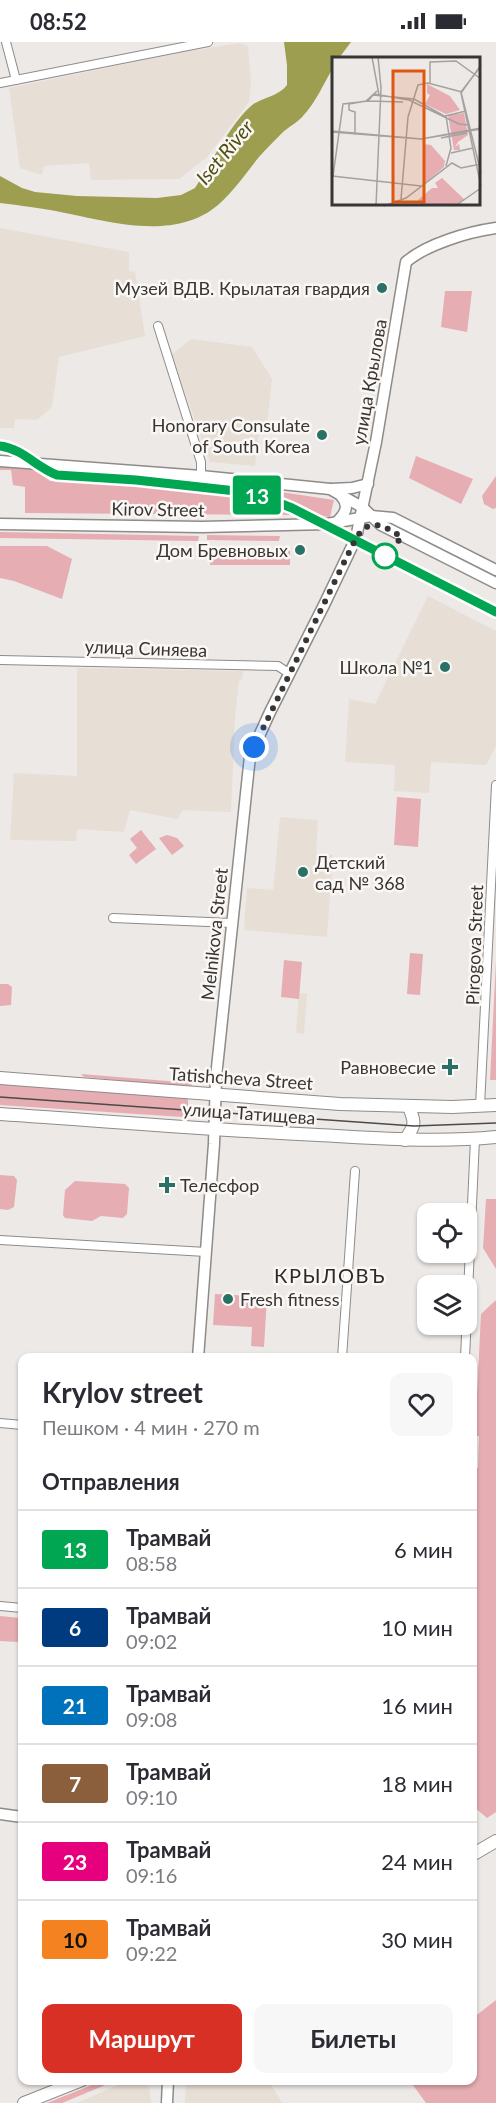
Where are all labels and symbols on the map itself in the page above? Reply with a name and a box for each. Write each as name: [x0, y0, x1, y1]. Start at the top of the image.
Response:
inset map: [332, 57, 481, 206]
water label: Iset River: [190, 114, 258, 189]
place label: Музей ВДВ. Крылатая гвардия: [114, 277, 370, 299]
marker: Музей ВДВ. Крылатая гвардия: [375, 281, 389, 295]
street label: улица Крылова: [347, 317, 391, 447]
place label: Honorary Consulate of South Korea: [152, 414, 310, 457]
marker: Honorary Consulate of South Korea: [315, 428, 329, 442]
line badge: 13: [230, 476, 284, 514]
street label: Kirov Street: [111, 497, 205, 521]
place label: Дом Бревновых: [156, 539, 288, 561]
marker: Дом Бревновых: [293, 543, 307, 557]
unlabelled marker: [372, 543, 398, 569]
street label: улица Синяева: [84, 635, 208, 661]
place label: Школа №1: [340, 656, 433, 678]
marker: Школа №1: [438, 660, 452, 674]
your location: [239, 732, 269, 762]
place label: Детский сад № 368: [315, 851, 405, 894]
marker: Детский сад № 368: [296, 865, 310, 879]
street label: Melnikova Street: [196, 866, 232, 1001]
street label: Pirogova Street: [461, 884, 487, 1006]
place label: Равновесие: [340, 1056, 436, 1078]
marker: Равновесие: [441, 1058, 459, 1076]
street label: Tatishcheva Street: [168, 1062, 314, 1094]
street label: улица Татищева: [182, 1097, 316, 1129]
place label: Телесфор: [180, 1174, 259, 1196]
marker: Телесфор: [158, 1176, 176, 1194]
district label: КРЫЛОВЪ: [274, 1263, 386, 1287]
place label: Fresh fitness: [240, 1288, 340, 1310]
marker: Fresh fitness: [221, 1292, 235, 1306]

